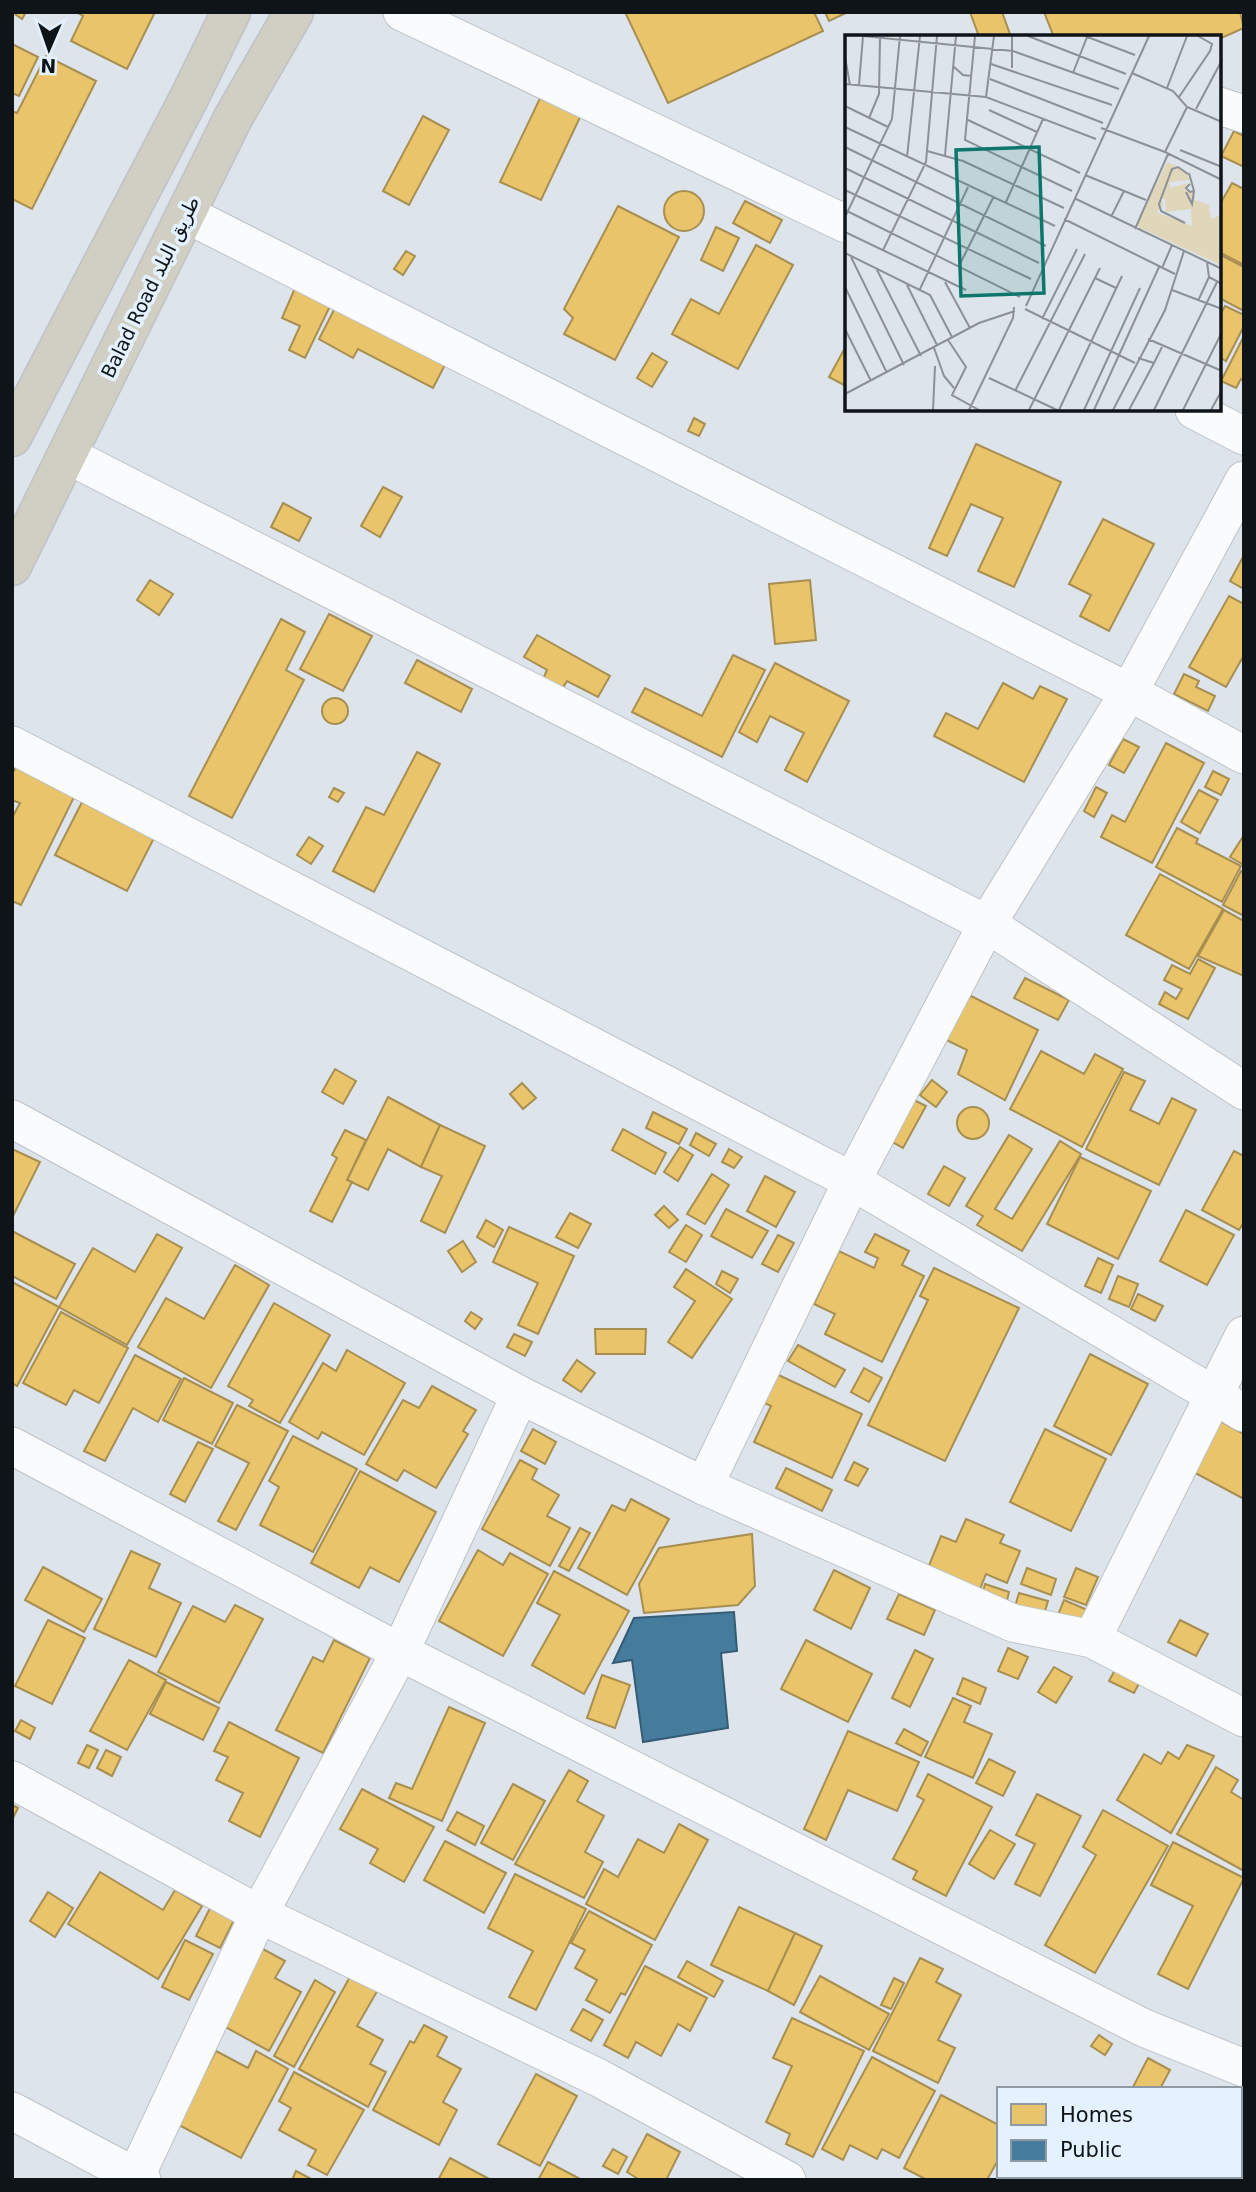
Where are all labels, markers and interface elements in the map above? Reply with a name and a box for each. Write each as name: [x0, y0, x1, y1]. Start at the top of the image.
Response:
north arrow: [14, 14, 84, 84]
inset map: [845, 35, 1221, 411]
text: N: [40, 55, 57, 77]
street label: Balad Road طريق البلد: [96, 193, 204, 382]
legend: [997, 2087, 1242, 2178]
text: Homes: [1060, 2103, 1133, 2127]
text: Public: [1060, 2138, 1122, 2162]

